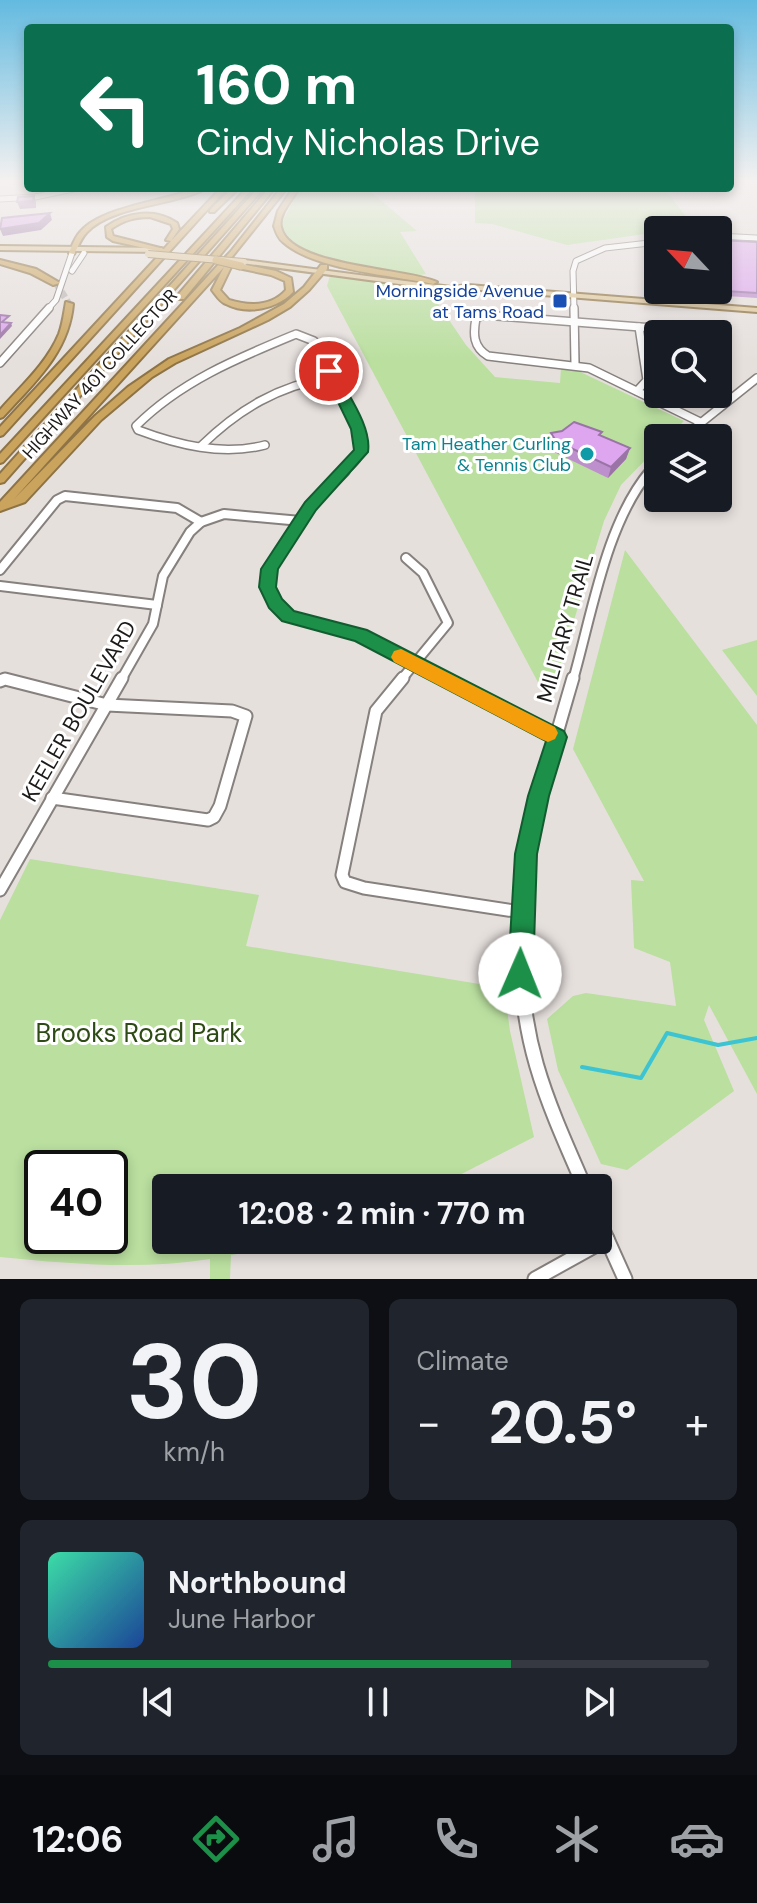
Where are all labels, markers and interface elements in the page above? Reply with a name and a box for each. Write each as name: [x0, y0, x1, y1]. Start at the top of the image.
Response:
text: 160 m: [196, 48, 357, 121]
icon: left: [64, 56, 168, 160]
text: Cindy Nicholas Drive: [196, 119, 540, 166]
north arrow: [644, 216, 732, 304]
map controls: [644, 216, 732, 512]
place label: Morningside Avenue at Tams Road: [376, 279, 544, 324]
street label: HIGHWAY 401 COLLECTOR: [17, 284, 183, 464]
marker: Morningside Avenue at Tams Road: [551, 292, 569, 310]
button: search: [644, 320, 732, 408]
pin: [295, 337, 363, 405]
icon: arrive: [307, 349, 351, 393]
button: layers: [644, 424, 732, 512]
place label: Tam Heather Curling & Tennis Club: [402, 432, 571, 477]
marker: Tam Heather Curling & Tennis Club: [578, 445, 596, 463]
street label: MILITARY TRAIL: [530, 550, 600, 706]
street label: KEELER BOULEVARD: [15, 615, 143, 807]
position arrow: [478, 932, 562, 1016]
park label: Brooks Road Park: [36, 1016, 242, 1050]
speed limit sign: 40: [24, 1150, 128, 1254]
text: 12:08 · 2 min · 770 m: [238, 1194, 526, 1233]
text: 30: [126, 1315, 262, 1450]
text: Climate: [417, 1344, 509, 1378]
text: 20.5°: [489, 1383, 637, 1462]
text: −: [417, 1394, 441, 1452]
text: +: [685, 1394, 709, 1452]
text: km/h: [164, 1435, 225, 1469]
text: Northbound: [168, 1563, 347, 1602]
text: June Harbor: [168, 1602, 315, 1636]
icon: previous: [136, 1680, 180, 1724]
icon: pause: [356, 1680, 400, 1724]
icon: next: [577, 1680, 621, 1724]
icon: directions: [188, 1811, 244, 1867]
icon: music: [308, 1811, 364, 1867]
icon: phone: [428, 1811, 484, 1867]
icon: climate: [549, 1811, 605, 1867]
icon: car: [669, 1811, 725, 1867]
text: 12:06: [32, 1816, 123, 1863]

